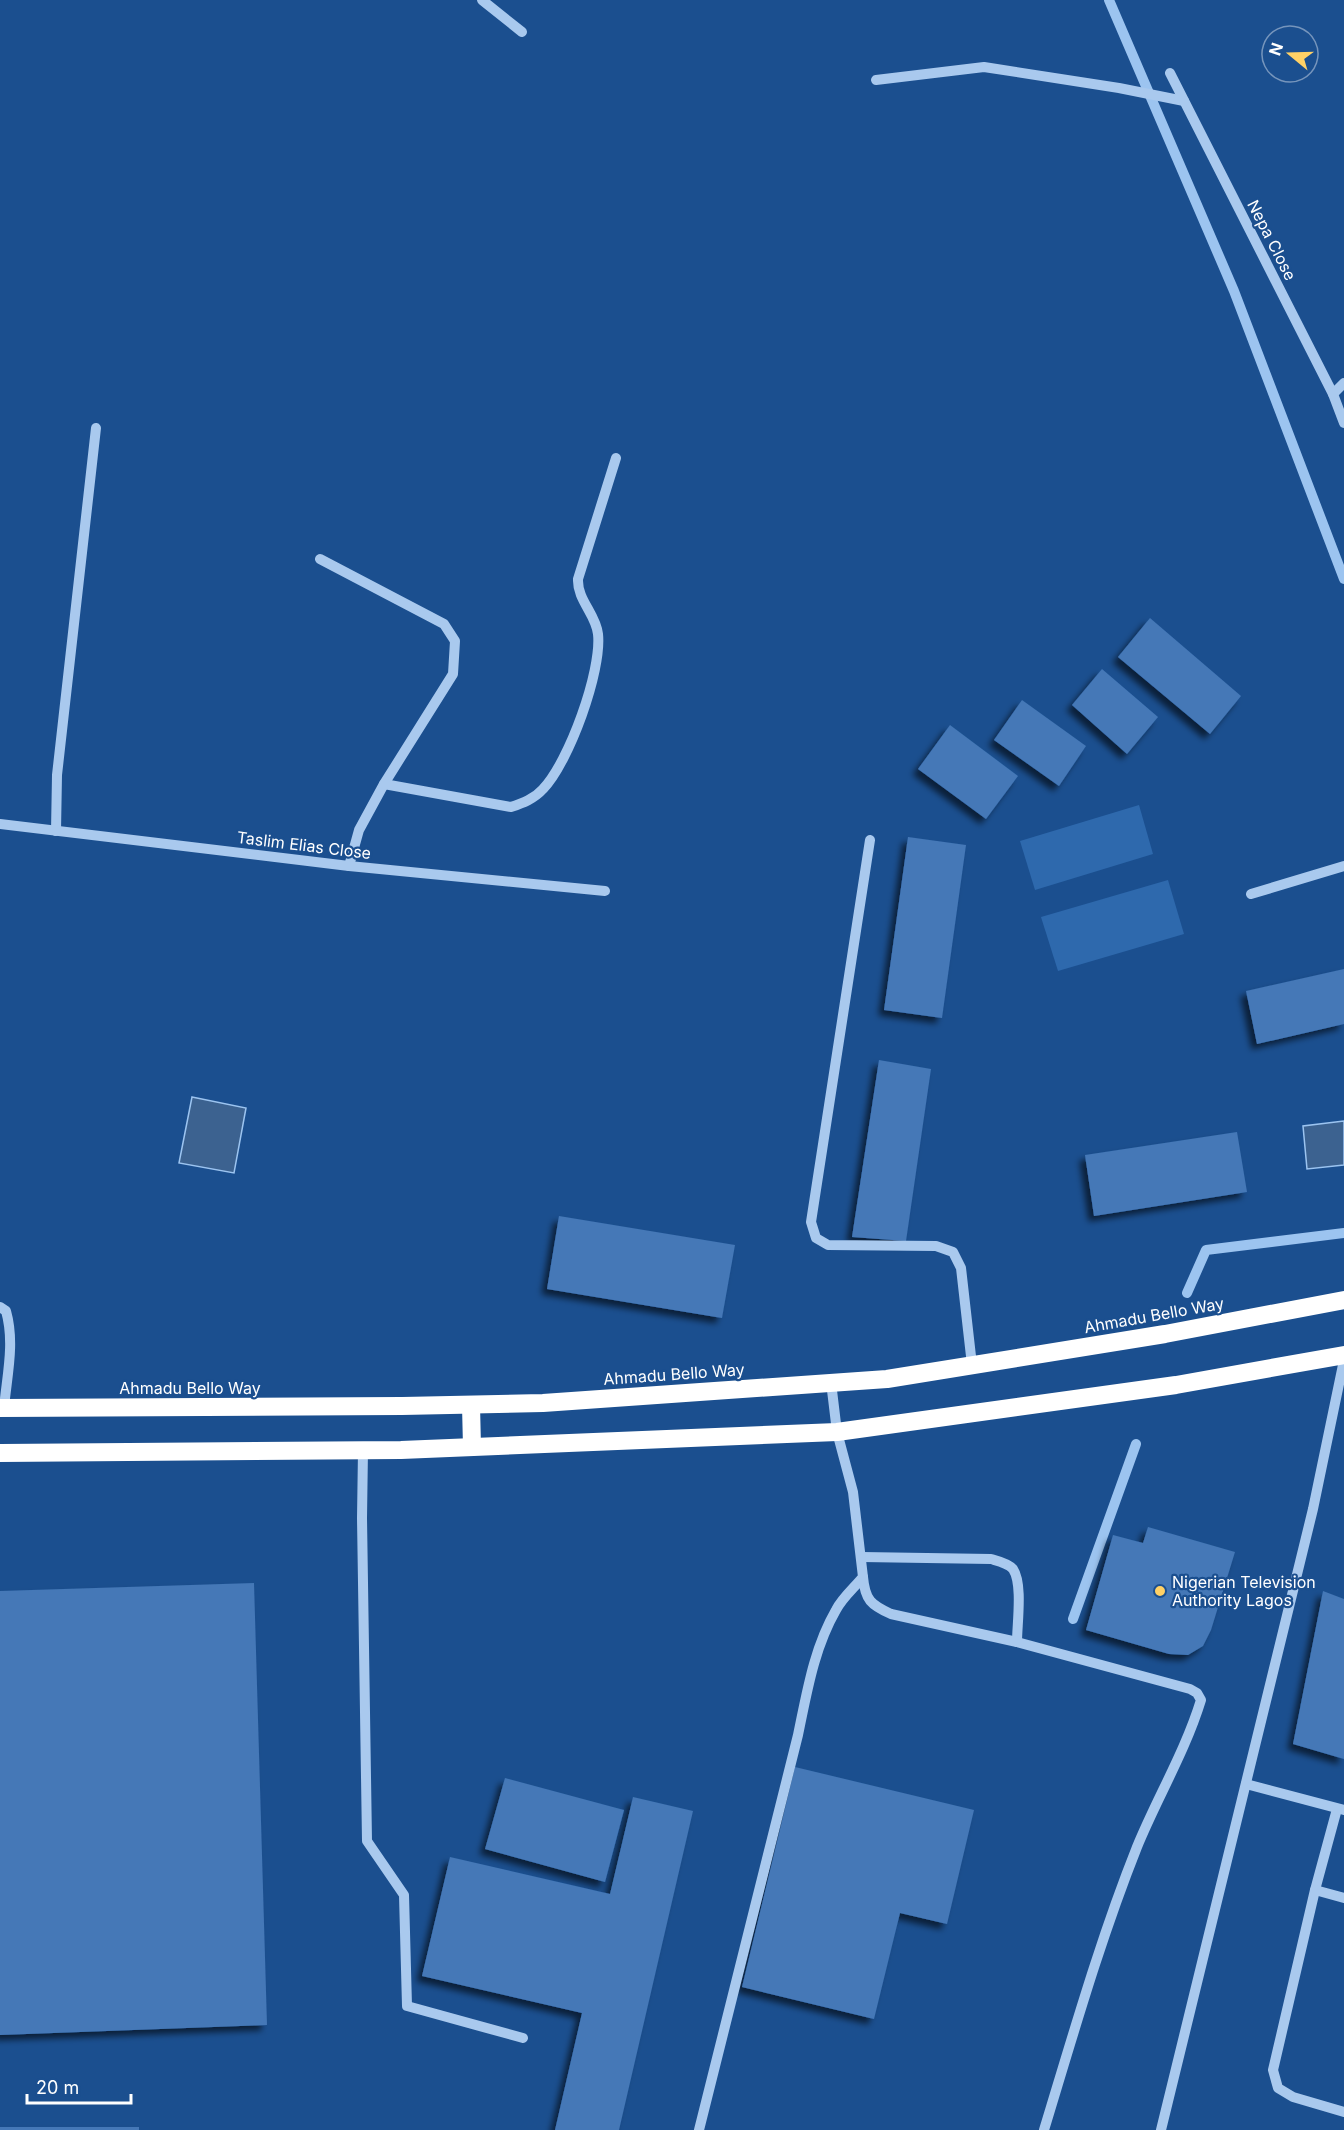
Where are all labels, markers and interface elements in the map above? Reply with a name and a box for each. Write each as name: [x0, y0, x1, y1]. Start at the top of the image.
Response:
north arrow: [1260, 24, 1320, 84]
text: N: [1264, 40, 1287, 58]
street label: Nepa Close: [1243, 196, 1301, 284]
street label: Taslim Elias Close: [236, 827, 372, 863]
street label: Ahmadu Bello Way: [1083, 1293, 1225, 1337]
street label: Ahmadu Bello Way: [603, 1359, 745, 1389]
street label: Ahmadu Bello Way: [119, 1378, 261, 1398]
place label: Nigerian Television Authority Lagos: [1172, 1572, 1316, 1610]
marker: Nigerian Television Authority Lagos: [1153, 1584, 1167, 1598]
scale bar: [27, 2067, 130, 2105]
text: 20 m: [36, 2077, 79, 2098]

